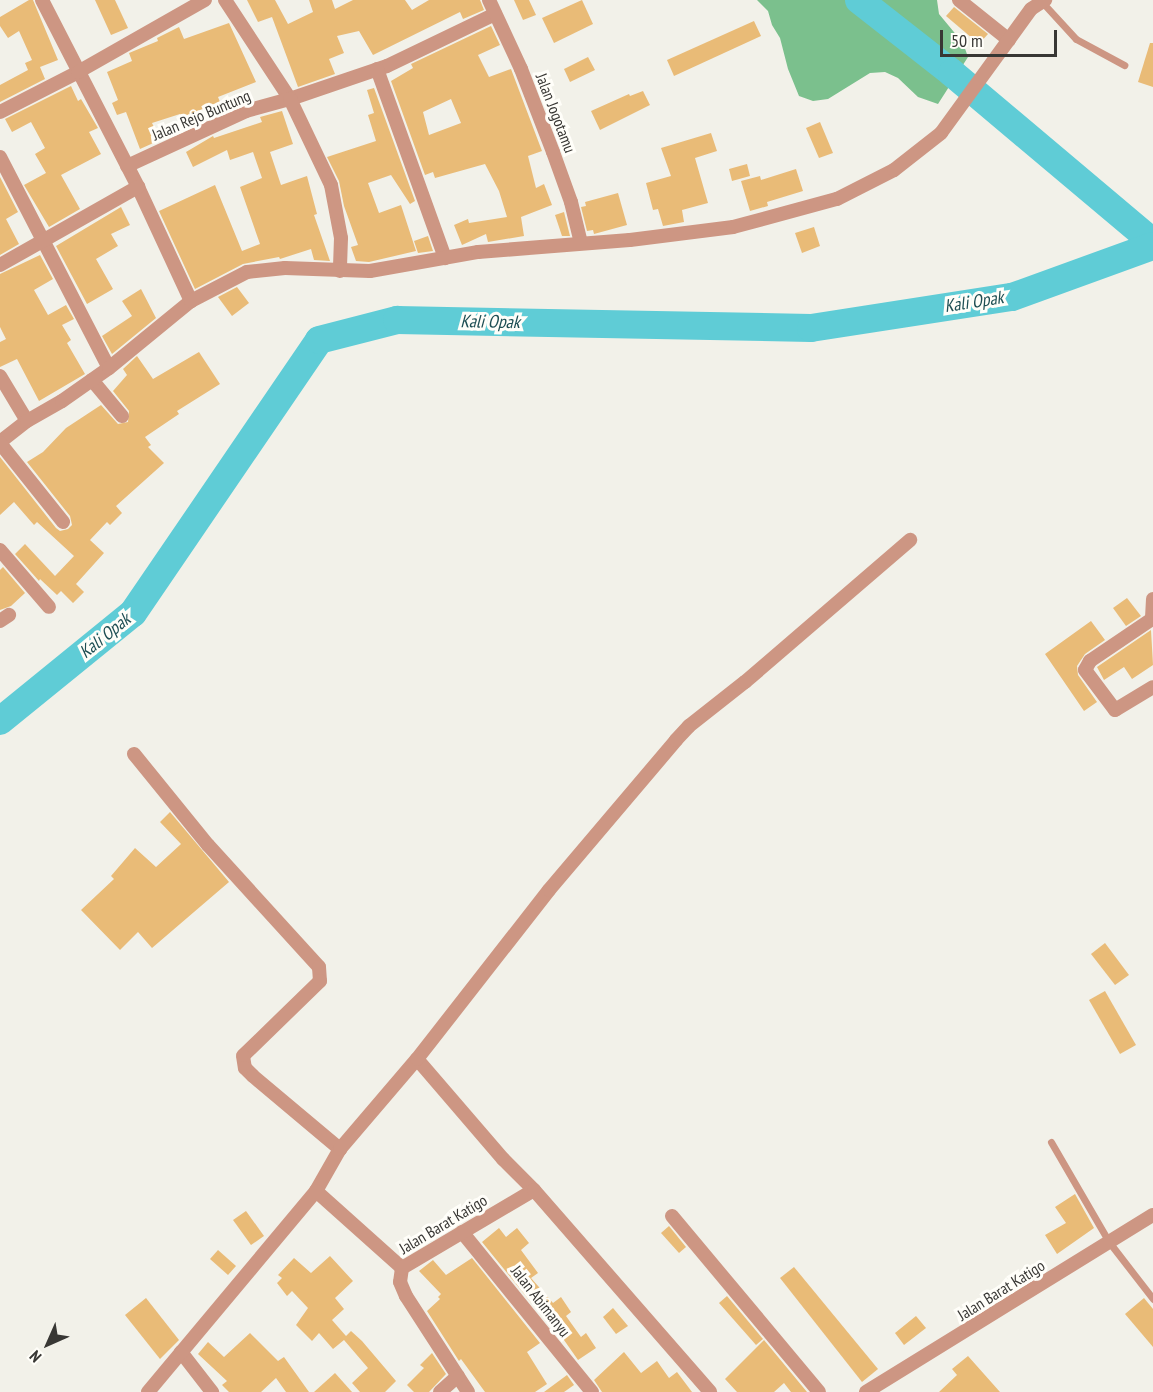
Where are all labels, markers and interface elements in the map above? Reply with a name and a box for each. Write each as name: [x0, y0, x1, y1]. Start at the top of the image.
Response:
scale bar: [943, 18, 1060, 56]
text: 50 m: [951, 29, 983, 52]
street label: Jalan Jogotamu: [532, 71, 580, 155]
street label: Jalan Rejo Buntung: [149, 86, 253, 144]
water label: Kali Opak: [943, 287, 1005, 317]
water label: Kali Opak: [460, 311, 520, 333]
water label: Kali Opak: [75, 609, 135, 663]
street label: Jalan Barat Katigo: [396, 1190, 490, 1258]
street label: Jalan Barat Katigo: [954, 1256, 1048, 1324]
street label: Jalan Abimanyu: [507, 1261, 575, 1341]
north arrow: [18, 1314, 78, 1374]
text: N: [25, 1347, 45, 1367]

